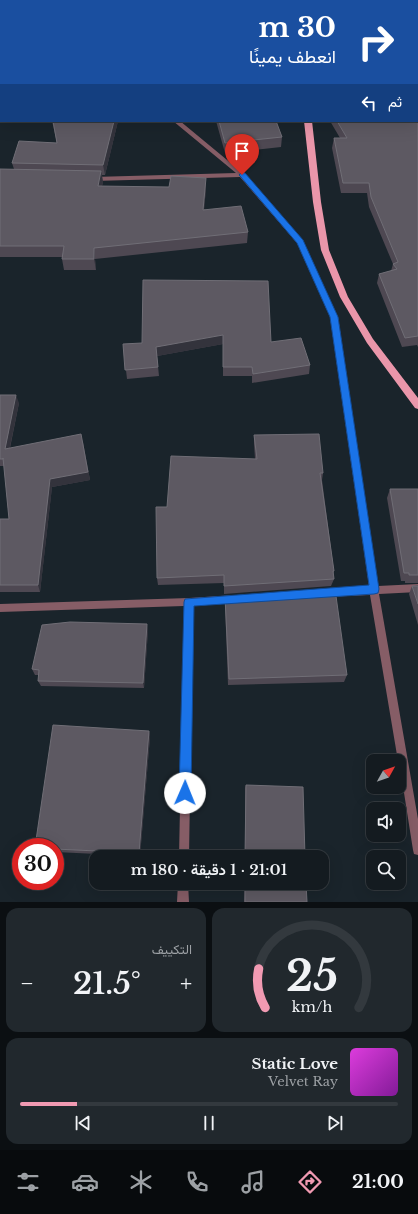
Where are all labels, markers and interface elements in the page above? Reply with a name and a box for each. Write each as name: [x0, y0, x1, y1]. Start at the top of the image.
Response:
text: 30 m: [259, 10, 336, 45]
icon: right: [350, 16, 402, 68]
text: انعطف يمينًا: [249, 46, 336, 68]
icon: left: [358, 92, 380, 114]
text: ثم: [388, 92, 402, 111]
pin: [225, 134, 259, 175]
icon: arrive: [231, 140, 253, 162]
north arrow: [366, 754, 406, 794]
map controls: [366, 754, 406, 890]
position arrow: [164, 772, 206, 814]
button: sound: [366, 802, 406, 842]
speed limit sign: 30: [12, 838, 64, 890]
button: search: [366, 850, 406, 890]
text: 21:01 · 1 دقيقة · 180 m: [131, 860, 287, 879]
text: التكييف: [152, 941, 192, 958]
text: 25: [286, 951, 338, 1002]
text: 21.5°: [73, 965, 141, 1002]
text: −: [20, 970, 34, 997]
text: +: [180, 970, 192, 997]
text: km/h: [292, 998, 332, 1016]
text: Static Love: [252, 1054, 338, 1073]
text: Velvet Ray: [268, 1073, 338, 1090]
icon: previous: [72, 1112, 94, 1134]
icon: pause: [198, 1112, 220, 1134]
icon: next: [324, 1112, 346, 1134]
icon: filters: [14, 1168, 42, 1196]
icon: car: [71, 1168, 99, 1196]
icon: climate: [127, 1168, 155, 1196]
icon: phone: [183, 1168, 211, 1196]
icon: music: [239, 1168, 267, 1196]
icon: directions: [296, 1168, 324, 1196]
text: 21:00: [352, 1171, 404, 1193]

